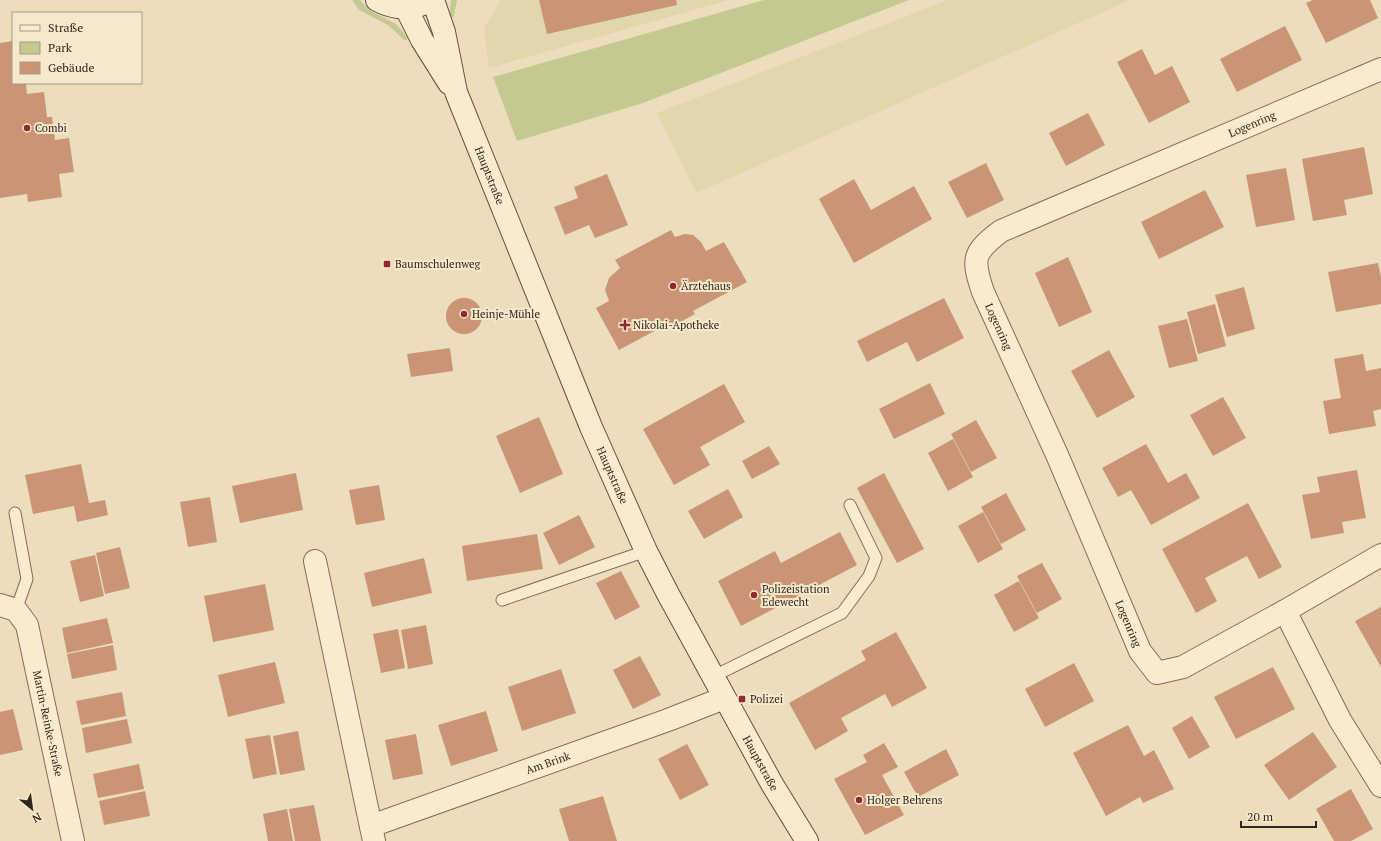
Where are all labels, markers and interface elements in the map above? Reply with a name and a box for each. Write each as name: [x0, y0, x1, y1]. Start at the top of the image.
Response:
legend: [12, 12, 142, 84]
text: Straße: [48, 20, 83, 35]
text: Park: [48, 40, 73, 55]
text: Gebäude: [48, 60, 94, 75]
street label: Logenring: [1226, 108, 1278, 140]
place label: Combi: [35, 121, 67, 135]
marker: Combi: [22, 123, 32, 133]
street label: Hauptstraße: [472, 144, 508, 207]
place label: Baumschulenweg: [395, 257, 481, 271]
marker: Baumschulenweg: [382, 259, 392, 269]
place label: Ärztehaus: [681, 279, 731, 293]
marker: Ärztehaus: [668, 281, 678, 291]
street label: Logenring: [982, 301, 1016, 353]
place label: Heinje-Mühle: [472, 307, 540, 321]
marker: Heinje-Mühle: [459, 309, 469, 319]
place label: Nikolai-Apotheke: [633, 318, 720, 332]
marker: Nikolai-Apotheke: [620, 320, 630, 330]
street label: Hauptstraße: [594, 444, 631, 507]
place label: Polizeistation Edewecht: [762, 582, 830, 609]
marker: Polizeistation Edewecht: [749, 590, 759, 600]
street label: Logenring: [1112, 598, 1145, 649]
street label: Martin-Reinke-Straße: [30, 669, 66, 778]
place label: Polizei: [750, 692, 783, 706]
marker: Polizei: [737, 694, 747, 704]
street label: Hauptstraße: [740, 733, 782, 794]
street label: Am Brink: [524, 748, 572, 777]
north arrow: [12, 789, 52, 829]
place label: Holger Behrens: [867, 793, 943, 807]
marker: Holger Behrens: [854, 795, 864, 805]
scale bar: [1241, 803, 1316, 829]
text: 20 m: [1247, 809, 1274, 824]
text: N: [29, 810, 44, 826]

